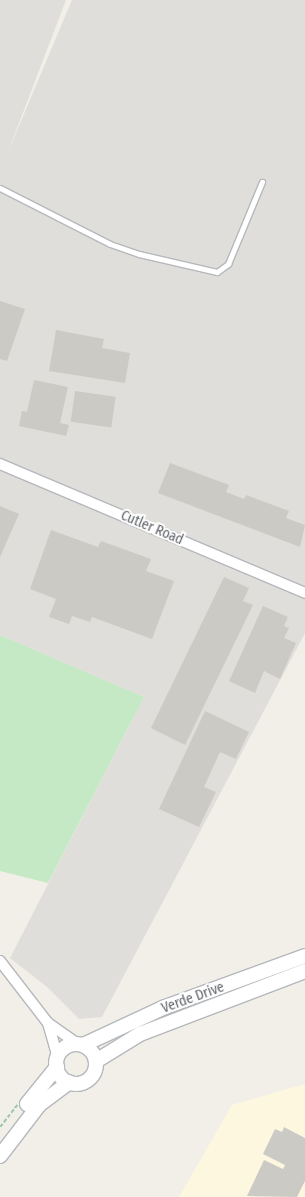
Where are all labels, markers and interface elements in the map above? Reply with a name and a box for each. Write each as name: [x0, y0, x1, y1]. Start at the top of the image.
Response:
street label: Cutler Road: [118, 507, 186, 549]
street label: Verde Drive: [159, 979, 227, 1017]

